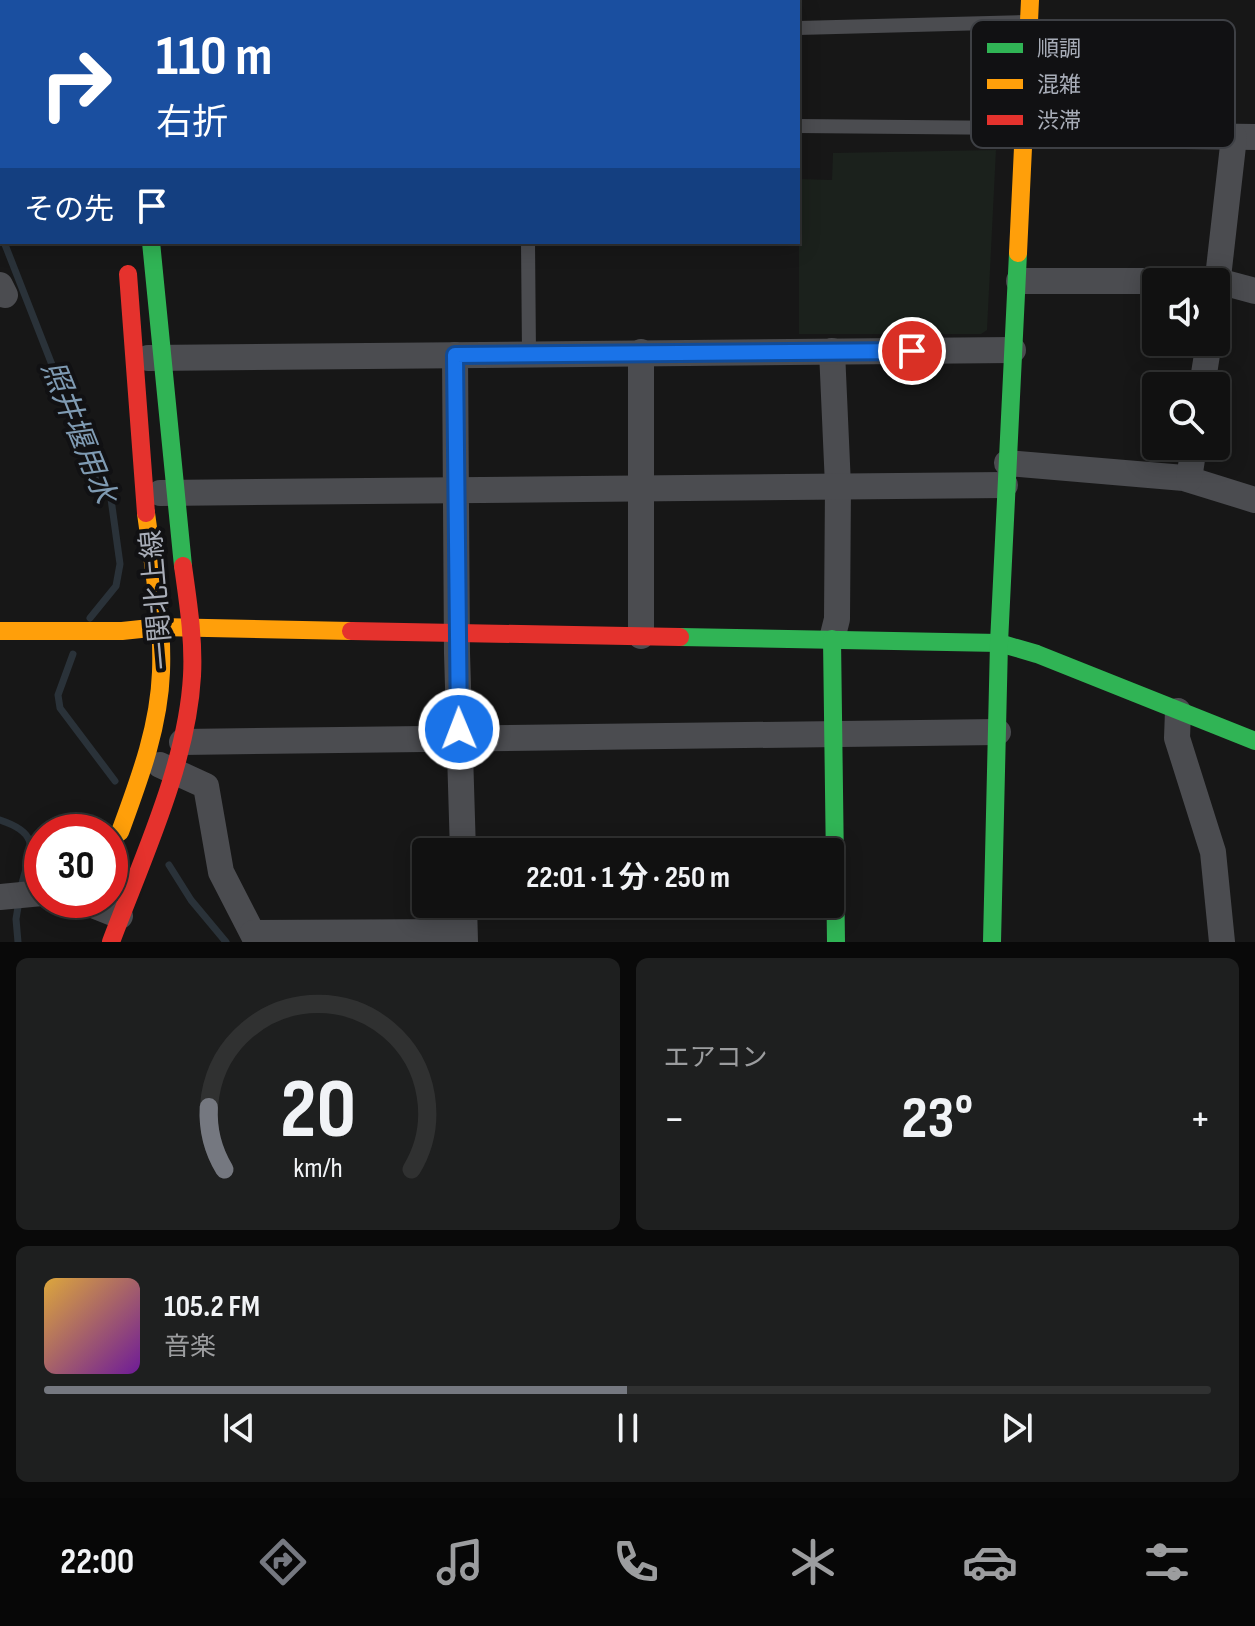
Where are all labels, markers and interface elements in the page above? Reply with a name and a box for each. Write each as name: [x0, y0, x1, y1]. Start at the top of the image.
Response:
legend: [971, 20, 1235, 148]
text: 110 m: [156, 24, 272, 91]
icon: right: [24, 32, 128, 136]
text: 順調: [1037, 36, 1081, 63]
text: 混雑: [1037, 72, 1081, 99]
text: 右折: [156, 102, 228, 145]
text: 渋滞: [1037, 108, 1081, 135]
icon: arrive: [130, 184, 174, 228]
text: その先: [24, 192, 114, 228]
map controls: [1142, 268, 1230, 460]
button: sound: [1142, 268, 1230, 356]
pin: [878, 317, 946, 385]
icon: arrive: [890, 329, 934, 373]
water label: 照井堰用水: [33, 356, 124, 511]
button: search: [1142, 372, 1230, 460]
street label: 一関北上線: [135, 529, 180, 671]
position arrow: [417, 687, 501, 771]
speed limit sign: 30: [24, 814, 128, 918]
text: 22:01 · 1 分 · 250 m: [526, 860, 730, 896]
text: エアコン: [664, 1043, 768, 1074]
text: 20: [280, 1061, 356, 1161]
text: 23°: [901, 1083, 973, 1155]
text: −: [664, 1093, 685, 1146]
text: +: [1189, 1093, 1211, 1146]
text: km/h: [293, 1151, 342, 1186]
text: 105.2 FM: [164, 1289, 260, 1325]
text: 音楽: [164, 1332, 216, 1363]
icon: previous: [217, 1406, 261, 1450]
icon: pause: [606, 1406, 650, 1450]
icon: next: [995, 1406, 1039, 1450]
icon: directions: [255, 1534, 311, 1590]
icon: music: [432, 1534, 488, 1590]
icon: phone: [608, 1534, 664, 1590]
icon: climate: [785, 1534, 841, 1590]
icon: car: [962, 1534, 1018, 1590]
icon: filters: [1139, 1534, 1195, 1590]
text: 22:00: [60, 1541, 134, 1584]

